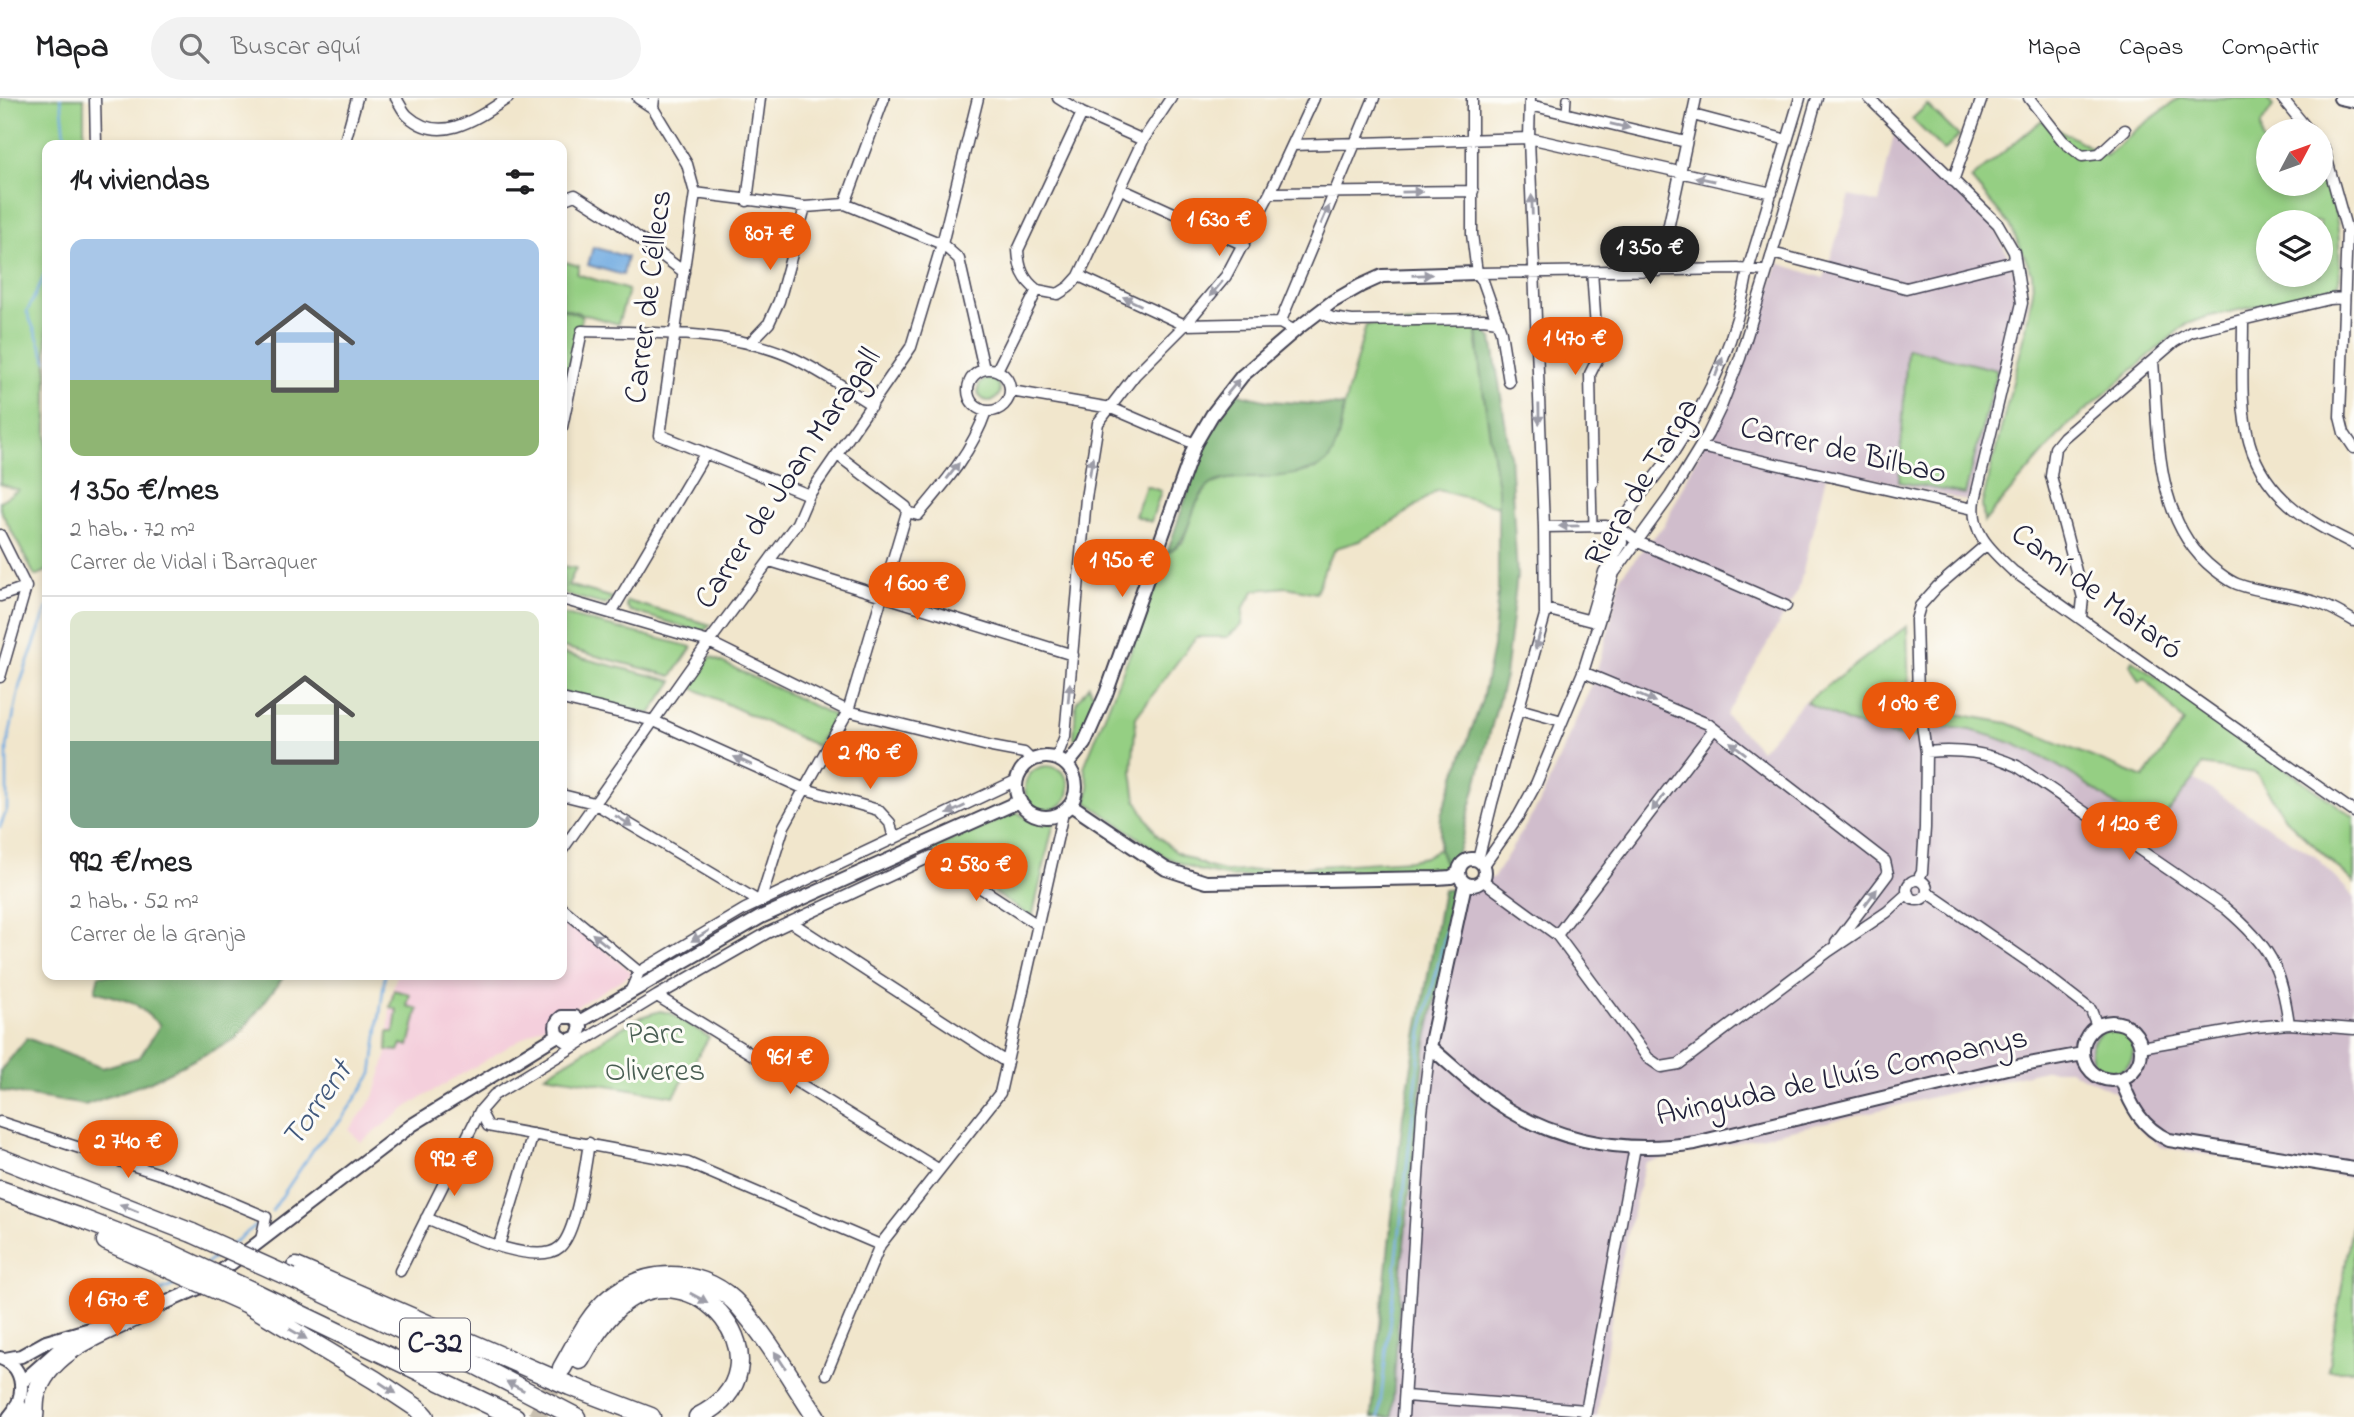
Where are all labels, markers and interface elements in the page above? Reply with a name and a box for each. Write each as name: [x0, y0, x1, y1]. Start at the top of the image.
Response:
search box: [151, 17, 641, 80]
text: Mapa: [35, 24, 109, 72]
icon: search: [175, 29, 213, 67]
text: Buscar aquí: [231, 29, 361, 67]
text: Mapa: [2028, 31, 2081, 66]
text: Capas: [2119, 31, 2183, 66]
text: Compartir: [2221, 31, 2319, 66]
north arrow: [2256, 119, 2333, 196]
map controls: [2256, 119, 2333, 287]
one-way arrow: [1609, 121, 1631, 132]
text: 14 viviendas: [70, 160, 210, 204]
icon: filters: [501, 163, 539, 201]
one-way arrow: [1694, 174, 1716, 185]
one-way arrow: [1401, 186, 1423, 197]
street label: Carrer de Céllecs: [614, 188, 686, 406]
one-way arrow: [1526, 194, 1537, 216]
pin: 1 630 €: [1154, 198, 1284, 258]
text: 1 630 €: [1187, 204, 1251, 237]
one-way arrow: [1319, 205, 1331, 225]
button: layers: [2256, 210, 2333, 287]
pin: 807 €: [721, 212, 819, 272]
text: 807 €: [745, 218, 795, 251]
pin: 1 350 €: [1585, 226, 1715, 286]
text: 1 350 €: [1616, 232, 1684, 265]
one-way arrow: [1411, 269, 1433, 280]
one-way arrow: [1209, 280, 1224, 297]
icon: home: [242, 285, 368, 411]
one-way arrow: [1122, 295, 1143, 306]
pin: 1 470 €: [1510, 317, 1640, 377]
text: 1 470 €: [1543, 323, 1607, 356]
street label: Carrer de Joan Maragall: [684, 339, 894, 619]
one-way arrow: [1714, 356, 1725, 377]
one-way arrow: [1225, 379, 1240, 396]
street label: Riera de Targa: [1574, 389, 1712, 577]
one-way arrow: [1534, 403, 1545, 425]
street label: Carrer de Bilbao: [1735, 405, 1951, 499]
one-way arrow: [1086, 455, 1097, 477]
one-way arrow: [946, 463, 961, 481]
text: 1 350 €/mes: [70, 470, 219, 514]
street label: Camí de Mataró: [2000, 513, 2192, 673]
text: 2 hab. · 72 m²: [70, 514, 195, 547]
one-way arrow: [1557, 521, 1579, 532]
pin: 1 950 €: [1057, 540, 1187, 599]
text: 1 950 €: [1090, 545, 1154, 578]
text: Carrer de Vidal i Barraquer: [70, 547, 317, 580]
pin: 1 600 €: [852, 562, 982, 622]
text: 1 600 €: [885, 568, 949, 601]
one-way arrow: [1532, 630, 1543, 652]
icon: home: [242, 657, 368, 783]
one-way arrow: [1064, 682, 1075, 704]
pin: 1 090 €: [1844, 682, 1974, 742]
text: 1 090 €: [1878, 688, 1940, 721]
one-way arrow: [1636, 693, 1657, 704]
pin: 2 190 €: [805, 732, 935, 791]
text: 2 190 €: [838, 737, 902, 770]
one-way arrow: [1730, 740, 1748, 755]
one-way arrow: [732, 755, 753, 766]
one-way arrow: [1651, 794, 1665, 812]
pin: 1 120 €: [2064, 802, 2194, 862]
one-way arrow: [946, 804, 966, 816]
text: 1 120 €: [2097, 808, 2161, 841]
one-way arrow: [615, 815, 634, 828]
text: 992 €/mes: [70, 842, 193, 886]
pin: 2 580 €: [911, 844, 1041, 903]
text: 2 580 €: [941, 849, 1011, 882]
text: 2 hab. · 52 m²: [70, 886, 199, 919]
one-way arrow: [1863, 888, 1877, 906]
text: Carrer de la Granja: [70, 919, 246, 952]
one-way arrow: [691, 929, 710, 942]
one-way arrow: [592, 933, 609, 948]
park label: Parc Oliveres: [605, 1012, 705, 1096]
street label: Avinguda de Lluís Companys: [1652, 1016, 2032, 1140]
pin: 961 €: [741, 1037, 839, 1096]
text: 961 €: [767, 1042, 813, 1075]
water label: Torrent: [270, 1049, 367, 1159]
pin: 2 740 €: [63, 1121, 193, 1180]
text: 2 740 €: [94, 1126, 162, 1159]
pin: 992 €: [405, 1138, 503, 1198]
text: 992 €: [430, 1144, 478, 1177]
one-way arrow: [118, 1202, 139, 1213]
pin: 1 670 €: [52, 1278, 182, 1338]
text: 1 670 €: [85, 1284, 149, 1317]
one-way arrow: [689, 1292, 708, 1304]
road number: C-32: [400, 1318, 470, 1372]
one-way arrow: [288, 1328, 307, 1341]
one-way arrow: [773, 1351, 787, 1369]
one-way arrow: [505, 1380, 525, 1392]
one-way arrow: [378, 1382, 398, 1395]

